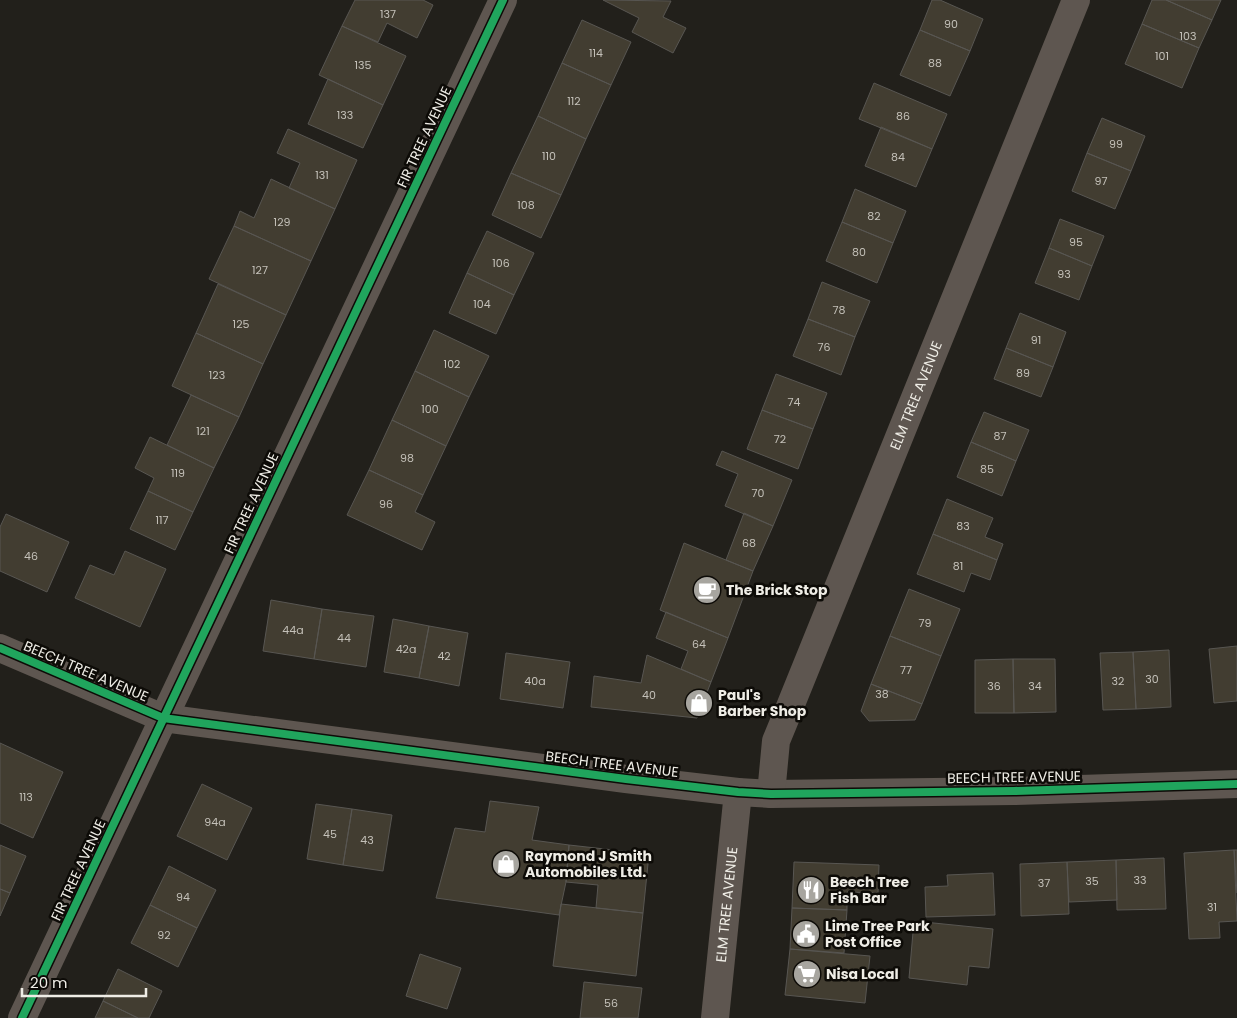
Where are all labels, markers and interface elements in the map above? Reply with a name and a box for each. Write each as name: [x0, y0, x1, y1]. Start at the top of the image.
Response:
house number: 137: [380, 6, 396, 22]
house number: 90: [944, 16, 958, 32]
house number: 103: [1180, 28, 1196, 44]
house number: 114: [589, 45, 603, 61]
house number: 101: [1155, 48, 1169, 64]
house number: 88: [928, 55, 942, 71]
house number: 135: [355, 57, 372, 73]
street label: FIR TREE AVENUE: [392, 83, 456, 191]
house number: 112: [567, 93, 581, 109]
house number: 133: [337, 107, 353, 123]
house number: 86: [896, 108, 910, 124]
house number: 99: [1109, 136, 1123, 152]
house number: 110: [542, 148, 556, 164]
house number: 84: [891, 149, 905, 165]
house number: 131: [315, 167, 329, 183]
house number: 97: [1095, 173, 1107, 189]
house number: 108: [517, 197, 535, 213]
house number: 82: [867, 208, 881, 224]
house number: 129: [274, 214, 290, 230]
house number: 95: [1069, 234, 1083, 250]
house number: 80: [852, 244, 866, 260]
house number: 106: [492, 255, 510, 271]
house number: 127: [252, 262, 268, 278]
house number: 93: [1057, 266, 1071, 282]
house number: 104: [473, 296, 491, 312]
house number: 78: [833, 302, 846, 318]
house number: 125: [233, 316, 249, 332]
house number: 91: [1031, 332, 1041, 348]
street label: ELM TREE AVENUE: [885, 338, 947, 453]
house number: 76: [818, 339, 831, 355]
house number: 102: [444, 356, 460, 372]
house number: 89: [1016, 365, 1030, 381]
house number: 123: [209, 367, 225, 383]
house number: 74: [788, 394, 801, 410]
house number: 100: [421, 401, 439, 417]
house number: 121: [196, 423, 210, 439]
house number: 87: [994, 428, 1006, 444]
house number: 72: [774, 431, 786, 447]
street label: FIR TREE AVENUE: [219, 449, 283, 557]
house number: 98: [400, 450, 414, 466]
house number: 85: [980, 461, 994, 477]
house number: 119: [171, 465, 185, 481]
house number: 70: [752, 485, 765, 501]
house number: 96: [379, 496, 393, 512]
house number: 117: [155, 512, 169, 528]
house number: 83: [956, 518, 970, 534]
house number: 68: [742, 535, 756, 551]
house number: 46: [24, 548, 38, 564]
house number: 81: [953, 558, 963, 574]
cafe icon: The Brick Stop: [692, 575, 722, 605]
place label: The Brick Stop: [726, 580, 828, 600]
house number: 79: [919, 615, 932, 631]
house number: 44a: [282, 622, 304, 638]
house number: 44: [337, 630, 351, 646]
street label: BEECH TREE AVENUE: [20, 636, 152, 706]
house number: 64: [692, 636, 706, 652]
house number: 42a: [396, 641, 416, 657]
house number: 42: [437, 648, 451, 664]
house number: 77: [900, 662, 912, 678]
house number: 30: [1145, 671, 1159, 687]
house number: 40a: [524, 673, 546, 689]
house number: 32: [1112, 673, 1124, 689]
house number: 36: [987, 678, 1001, 694]
house number: 34: [1028, 678, 1042, 694]
place label: Paul's Barber Shop: [718, 685, 807, 721]
house number: 38: [875, 686, 889, 702]
house number: 40: [642, 687, 656, 703]
shop icon: Paul's Barber Shop: [684, 688, 714, 718]
street label: BEECH TREE AVENUE: [544, 746, 680, 782]
street label: BEECH TREE AVENUE: [947, 766, 1081, 788]
house number: 113: [19, 789, 33, 805]
house number: 94a: [204, 814, 226, 830]
street label: FIR TREE AVENUE: [46, 816, 110, 924]
house number: 45: [323, 826, 337, 842]
house number: 43: [360, 832, 374, 848]
place label: Raymond J Smith Automobiles Ltd.: [525, 846, 652, 882]
street label: ELM TREE AVENUE: [711, 846, 742, 963]
shop icon: Raymond J Smith Automobiles Ltd.: [491, 849, 521, 879]
place label: Beech Tree Fish Bar: [830, 872, 909, 908]
house number: 33: [1134, 872, 1146, 888]
house number: 35: [1085, 873, 1099, 889]
restaurant icon: Beech Tree Fish Bar: [796, 875, 826, 905]
house number: 37: [1038, 875, 1050, 891]
house number: 94: [176, 889, 190, 905]
house number: 31: [1207, 899, 1217, 915]
place label: Lime Tree Park Post Office: [825, 916, 930, 952]
public building icon: Lime Tree Park Post Office: [791, 919, 821, 949]
house number: 92: [157, 927, 171, 943]
supermarket icon: Nisa Local: [792, 959, 822, 989]
place label: Nisa Local: [826, 964, 899, 984]
scale bar: [22, 966, 146, 998]
text: 20 m: [30, 972, 68, 993]
house number: 56: [604, 995, 618, 1011]

